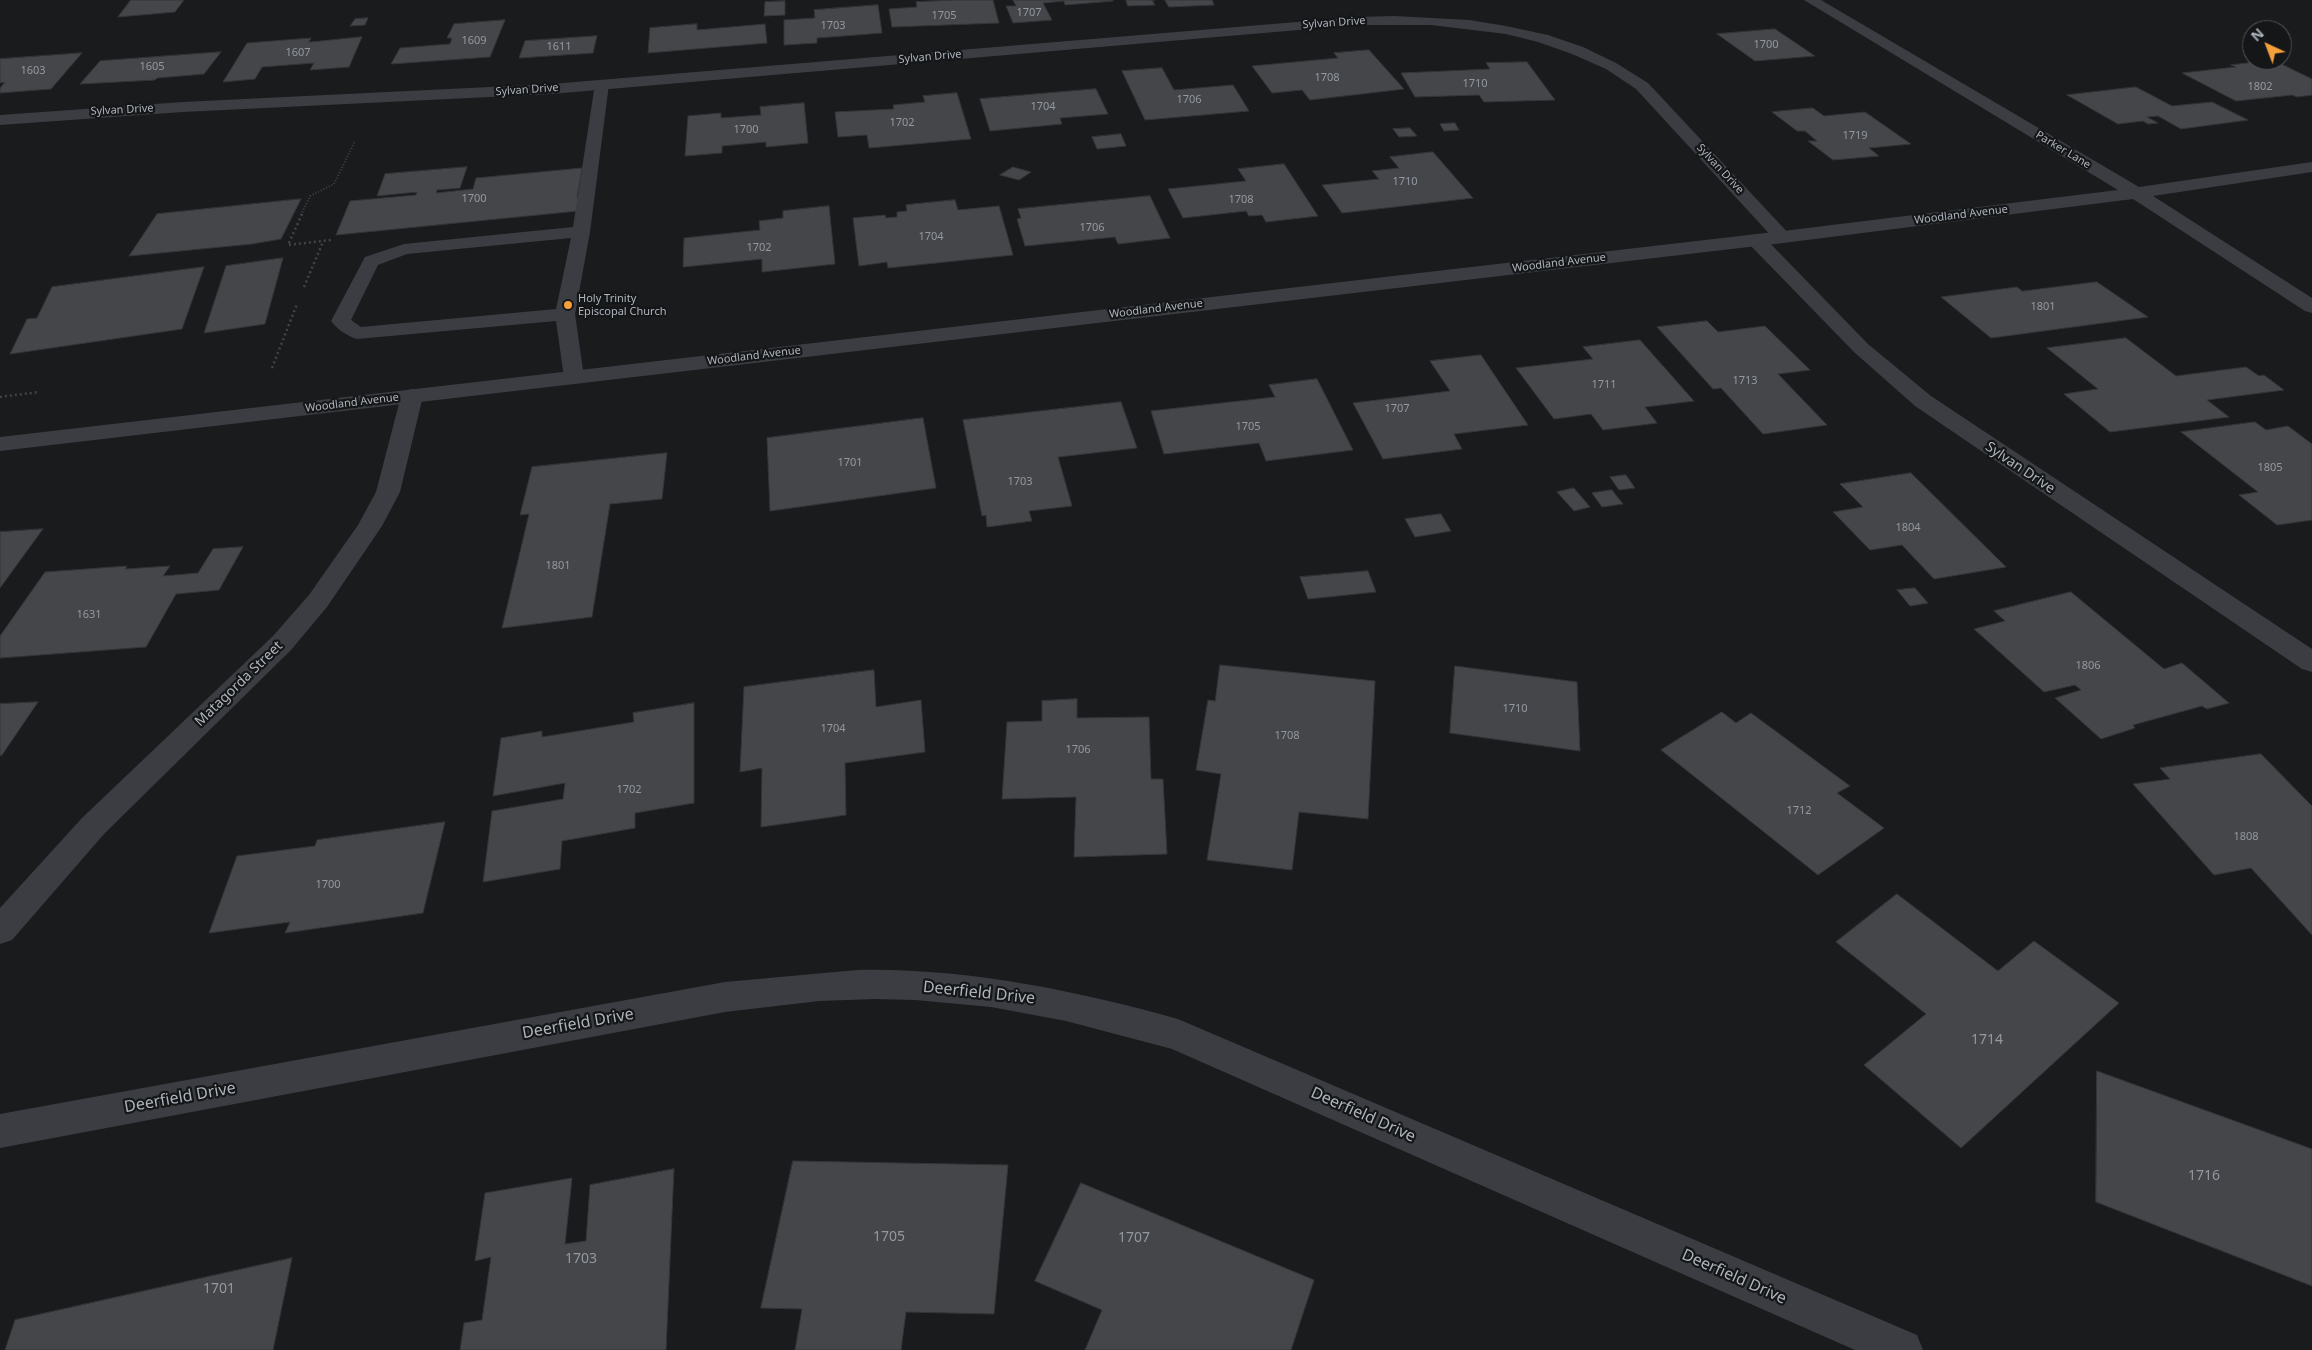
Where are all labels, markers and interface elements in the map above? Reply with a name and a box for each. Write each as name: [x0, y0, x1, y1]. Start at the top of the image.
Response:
house number: 1707: [1016, 6, 1042, 20]
house number: 1705: [931, 9, 957, 23]
street label: Sylvan Drive: [1302, 14, 1366, 32]
house number: 1703: [820, 19, 846, 33]
north arrow: [2242, 20, 2292, 70]
text: N: [2246, 24, 2268, 45]
house number: 1609: [461, 34, 487, 48]
house number: 1700: [1753, 38, 1779, 52]
house number: 1611: [546, 40, 572, 54]
house number: 1607: [285, 46, 311, 60]
street label: Sylvan Drive: [898, 48, 962, 66]
house number: 1605: [139, 60, 165, 74]
house number: 1603: [20, 64, 46, 78]
house number: 1708: [1314, 71, 1340, 85]
house number: 1710: [1462, 77, 1488, 91]
house number: 1802: [2247, 80, 2273, 94]
street label: Sylvan Drive: [495, 81, 559, 99]
house number: 1706: [1176, 93, 1202, 107]
house number: 1704: [1030, 100, 1056, 114]
street label: Sylvan Drive: [90, 102, 154, 118]
house number: 1702: [889, 116, 915, 130]
house number: 1700: [733, 123, 759, 137]
street label: Parker Lane: [2033, 128, 2093, 172]
house number: 1719: [1842, 129, 1868, 143]
street label: Sylvan Drive: [1694, 141, 1746, 197]
house number: 1710: [1392, 175, 1418, 189]
house number: 1700: [461, 192, 487, 206]
house number: 1708: [1228, 193, 1254, 207]
street label: Woodland Avenue: [1913, 203, 2009, 227]
house number: 1706: [1079, 221, 1105, 235]
house number: 1704: [918, 230, 944, 244]
house number: 1702: [746, 241, 772, 255]
street label: Woodland Avenue: [1511, 251, 1607, 275]
place label: Holy Trinity Episcopal Church: [578, 292, 667, 318]
street label: Woodland Avenue: [1108, 297, 1204, 321]
marker: Holy Trinity Episcopal Church: [562, 299, 574, 311]
house number: 1801: [2030, 300, 2056, 314]
street label: Woodland Avenue: [706, 344, 802, 368]
house number: 1713: [1732, 374, 1758, 388]
house number: 1711: [1591, 378, 1617, 392]
street label: Woodland Avenue: [304, 391, 400, 415]
house number: 1707: [1384, 402, 1410, 416]
house number: 1705: [1235, 420, 1261, 434]
street label: Sylvan Drive: [1982, 439, 2058, 497]
house number: 1701: [837, 456, 863, 470]
house number: 1805: [2257, 461, 2283, 475]
house number: 1703: [1007, 475, 1033, 489]
house number: 1804: [1895, 521, 1921, 535]
house number: 1801: [545, 559, 571, 573]
house number: 1631: [76, 608, 102, 622]
street label: Matagorda Street: [192, 638, 286, 730]
house number: 1806: [2075, 659, 2101, 673]
house number: 1710: [1502, 702, 1528, 716]
house number: 1704: [820, 722, 846, 736]
house number: 1708: [1274, 729, 1300, 743]
house number: 1706: [1065, 743, 1091, 757]
house number: 1702: [616, 783, 642, 797]
house number: 1712: [1786, 804, 1812, 818]
house number: 1808: [2233, 830, 2259, 844]
house number: 1700: [315, 878, 341, 892]
street label: Deerfield Drive: [922, 978, 1036, 1008]
street label: Deerfield Drive: [521, 1005, 635, 1043]
house number: 1714: [1971, 1032, 2003, 1048]
street label: Deerfield Drive: [123, 1079, 237, 1117]
street label: Deerfield Drive: [1308, 1083, 1418, 1147]
house number: 1716: [2188, 1168, 2220, 1184]
house number: 1705: [873, 1229, 905, 1245]
house number: 1707: [1118, 1230, 1150, 1246]
street label: Deerfield Drive: [1679, 1245, 1789, 1309]
house number: 1703: [565, 1251, 597, 1267]
house number: 1701: [203, 1281, 235, 1297]

